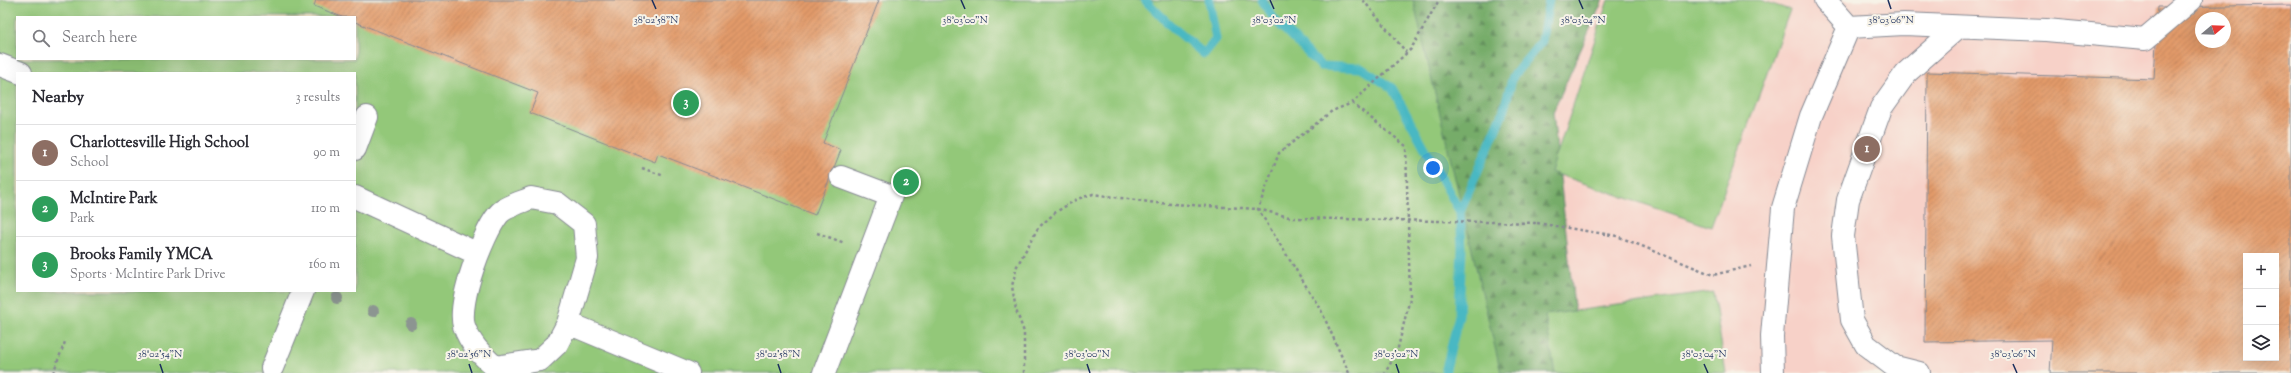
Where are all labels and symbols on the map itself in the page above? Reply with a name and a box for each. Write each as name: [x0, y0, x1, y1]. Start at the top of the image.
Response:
north arrow: [2195, 12, 2231, 48]
text: 38°02'58"N: [634, 13, 678, 28]
text: 38°03'00"N: [942, 13, 988, 28]
text: 38°03'02"N: [1252, 13, 1296, 28]
text: 38°03'04"N: [1561, 13, 1605, 28]
text: 38°03'06"N: [1868, 13, 1914, 28]
pin: 3: [673, 88, 699, 118]
pin: 1: [1854, 134, 1880, 164]
your location: [1423, 158, 1443, 178]
pin: 2: [893, 167, 919, 197]
text: 38°02'54"N: [138, 347, 182, 362]
text: 38°02'56"N: [447, 347, 491, 362]
text: 38°02'58"N: [756, 347, 800, 362]
text: 38°03'00"N: [1064, 347, 1110, 362]
text: 38°03'02"N: [1374, 347, 1418, 362]
text: 38°03'04"N: [1682, 347, 1726, 362]
text: 38°03'06"N: [1990, 347, 2036, 362]

